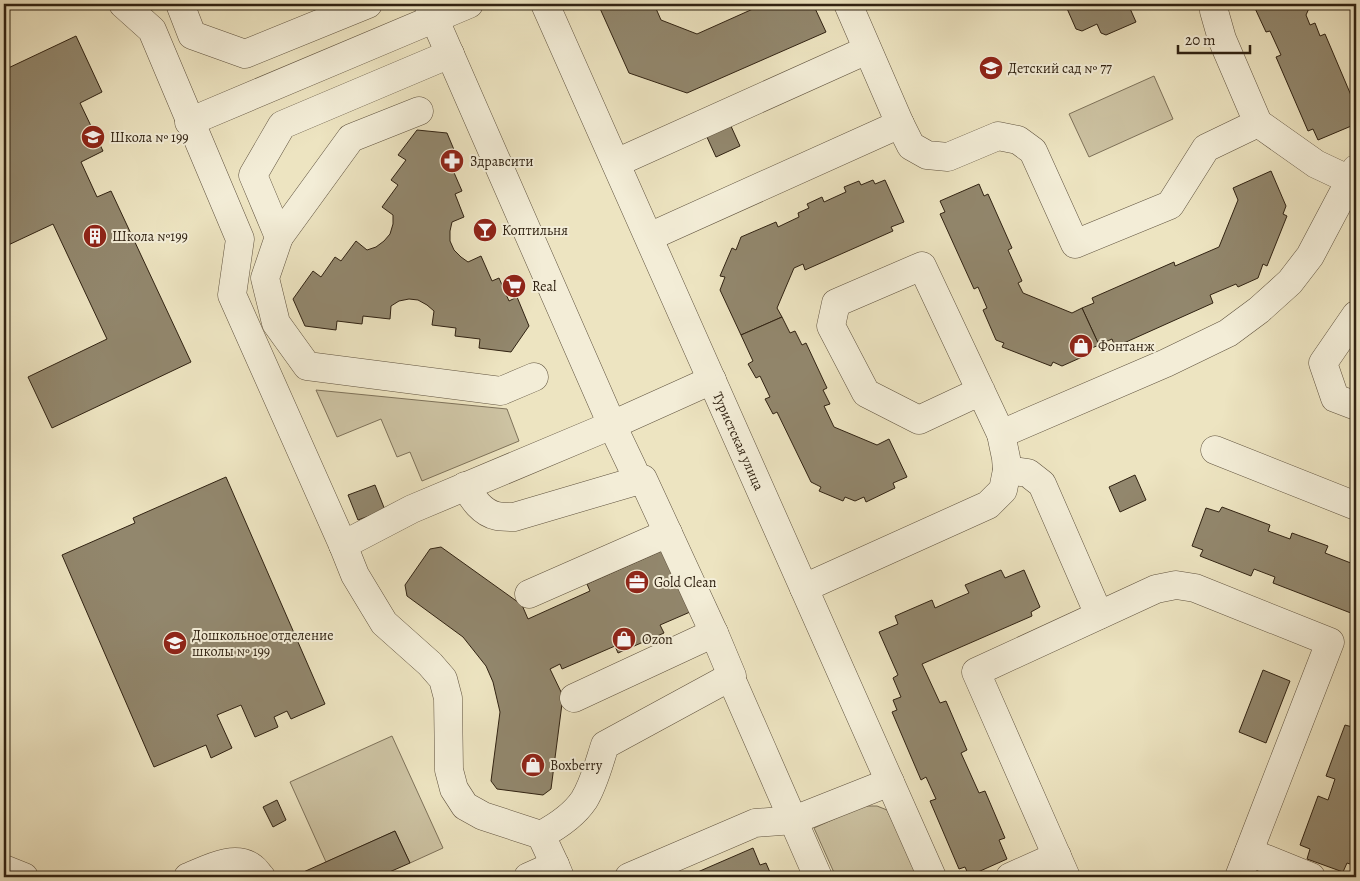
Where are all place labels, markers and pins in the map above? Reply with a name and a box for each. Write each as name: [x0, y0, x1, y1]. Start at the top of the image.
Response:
school or university icon: Детский сад № 77: [978, 55, 1004, 81]
place label: Детский сад № 77: [1008, 59, 1112, 78]
school or university icon: Школа № 199: [80, 124, 106, 150]
place label: Школа № 199: [110, 128, 189, 147]
pharmacy icon: Здравсити: [439, 148, 465, 174]
place label: Здравсити: [470, 152, 533, 171]
bar icon: Коптильня: [472, 217, 498, 243]
place label: Коптильня: [502, 221, 568, 240]
building icon: Школа №199: [82, 223, 108, 249]
place label: Школа №199: [112, 227, 188, 246]
supermarket icon: Real: [501, 273, 527, 299]
place label: Real: [532, 277, 557, 296]
shop icon: Фонтанж: [1068, 333, 1094, 359]
place label: Фонтанж: [1098, 337, 1155, 356]
office icon: Gold Clean: [624, 569, 650, 595]
place label: Gold Clean: [654, 573, 717, 592]
place label: Дошкольное отделение школы № 199: [192, 626, 334, 661]
shop icon: Ozon: [611, 626, 637, 652]
school or university icon: Дошкольное отделение школы № 199: [162, 630, 188, 656]
place label: Ozon: [642, 630, 673, 649]
shop icon: Boxberry: [520, 752, 546, 778]
place label: Boxberry: [550, 756, 603, 775]

